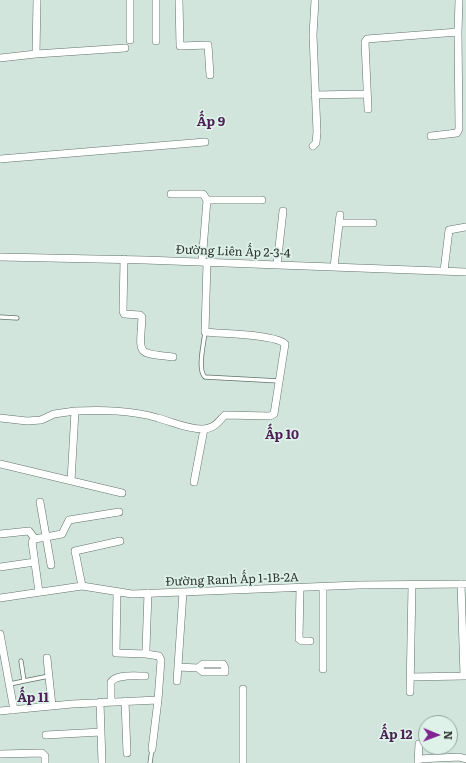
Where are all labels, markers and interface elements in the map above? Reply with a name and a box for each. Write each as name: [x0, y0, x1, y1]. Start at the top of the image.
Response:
district label: Ấp 9: [197, 114, 225, 130]
street label: Đường Liên Ấp 2-3-4: [175, 243, 291, 261]
district label: Ấp 10: [265, 427, 299, 443]
street label: Đường Ranh Ấp 1-1B-2A: [165, 570, 299, 590]
district label: Ấp 11: [17, 690, 49, 706]
north arrow: [418, 715, 458, 755]
district label: Ấp 12: [379, 727, 413, 743]
text: N: [441, 730, 457, 740]

